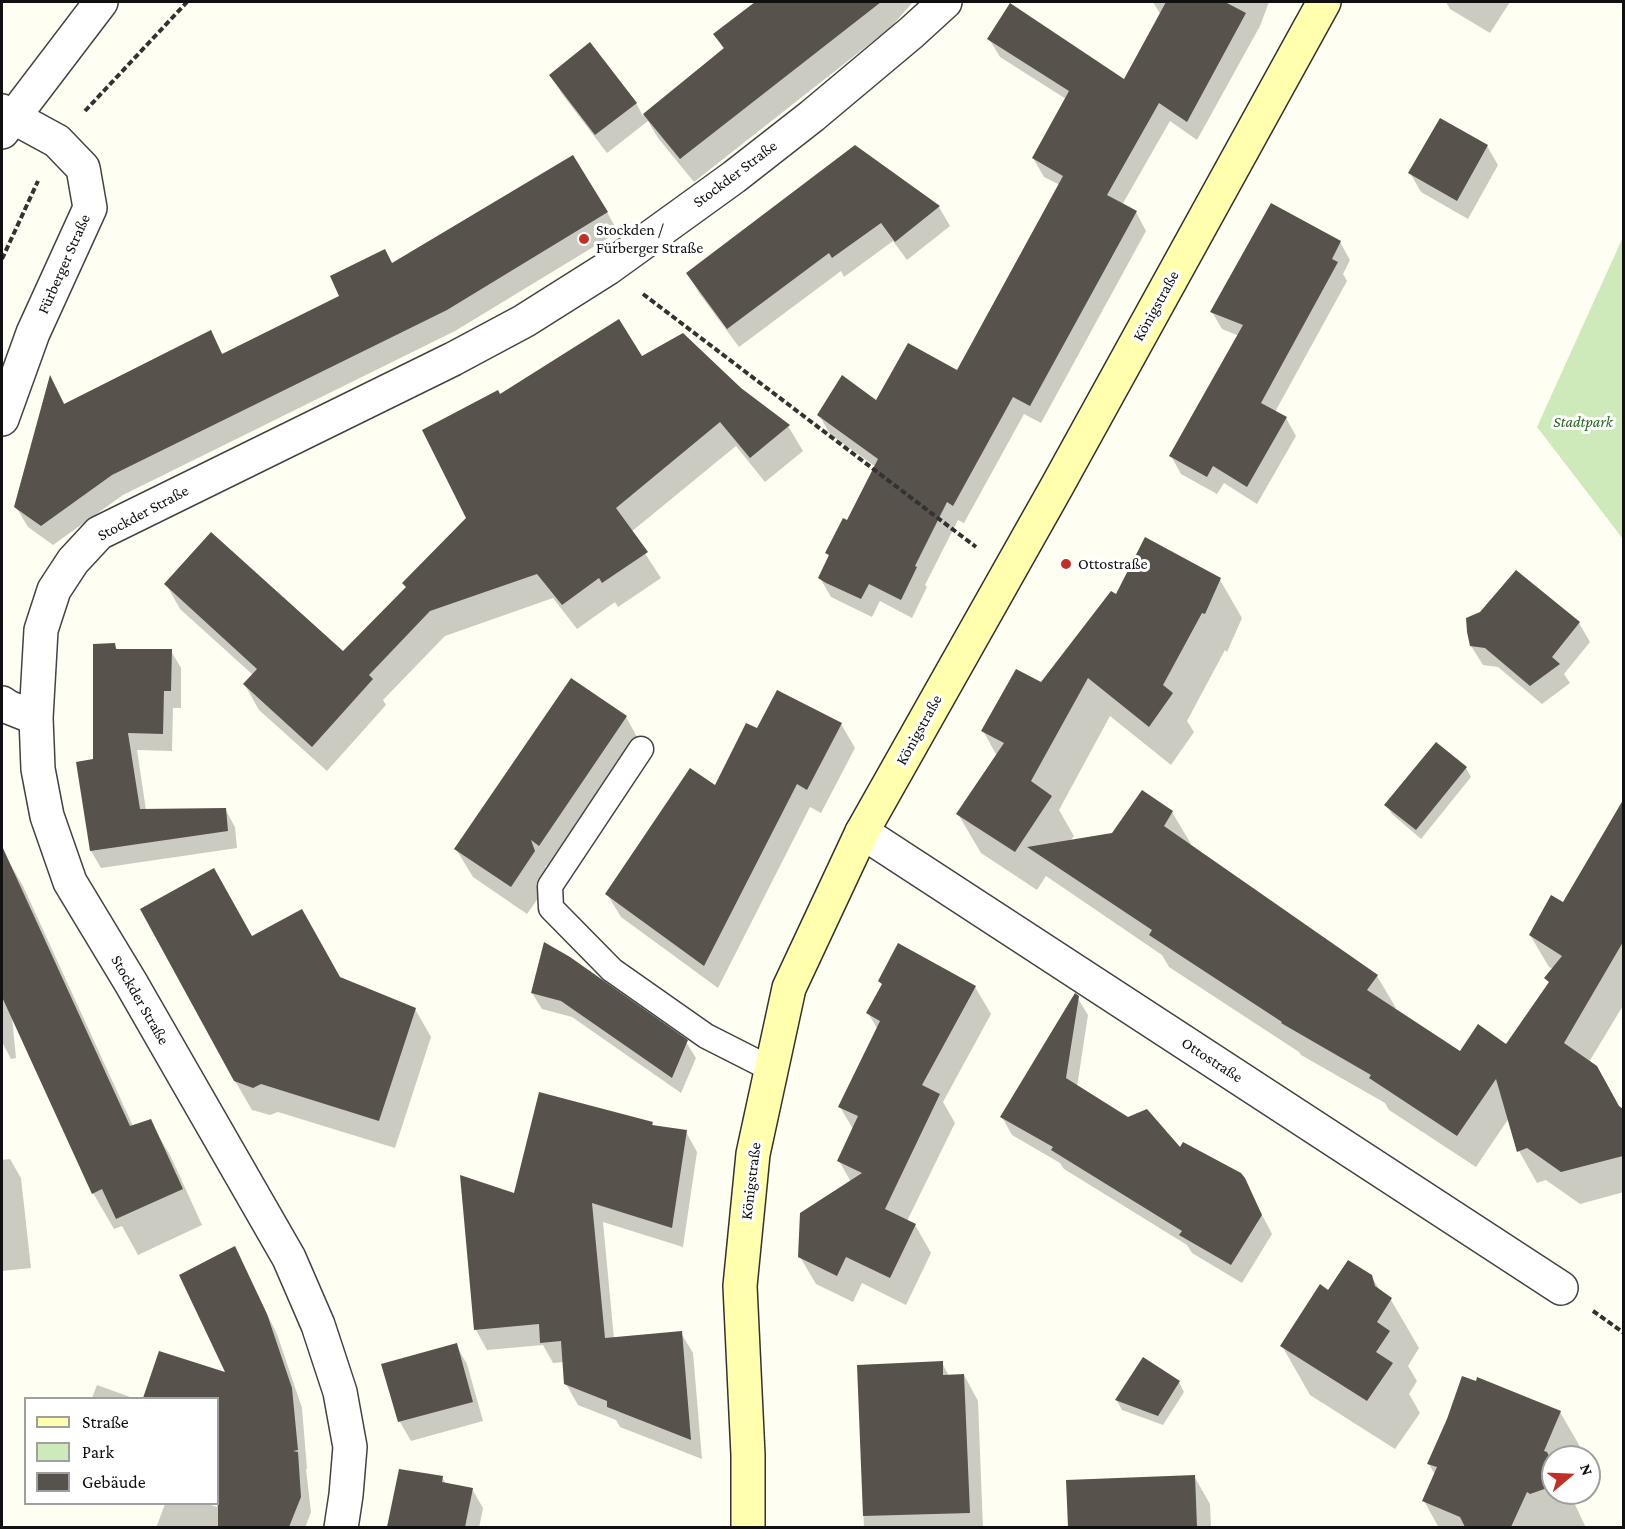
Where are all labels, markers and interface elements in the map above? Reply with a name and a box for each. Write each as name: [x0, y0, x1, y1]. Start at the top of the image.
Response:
street label: Stockder Straße: [689, 136, 781, 212]
street label: Fürberger Straße: [33, 211, 95, 317]
place label: Stockden / Fürberger Straße: [596, 220, 703, 258]
marker: Stockden / Fürberger Straße: [577, 232, 591, 246]
street label: Königstraße: [1129, 267, 1183, 345]
park label: Stadtpark: [1553, 412, 1613, 432]
street label: Stockder Straße: [94, 481, 192, 545]
place label: Ottostraße: [1078, 554, 1147, 574]
marker: Ottostraße: [1059, 557, 1073, 571]
street label: Königstraße: [892, 691, 946, 769]
street label: Stockder Straße: [107, 952, 173, 1048]
street label: Ottostraße: [1178, 1033, 1246, 1087]
street label: Königstraße: [737, 1141, 765, 1221]
legend: [24, 1397, 219, 1505]
text: Straße: [82, 1412, 129, 1432]
text: Park: [82, 1442, 114, 1462]
north arrow: [1541, 1445, 1601, 1505]
text: N: [1577, 1462, 1596, 1478]
text: Gebäude: [82, 1472, 146, 1492]

